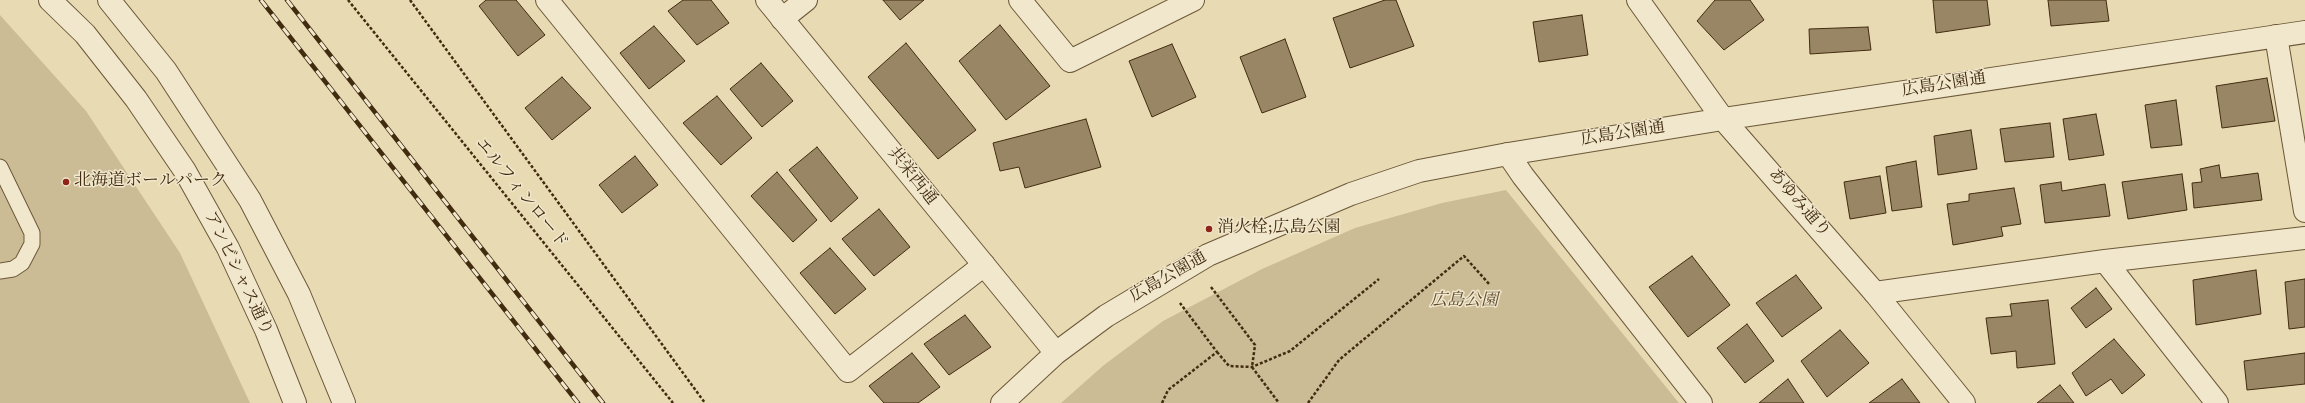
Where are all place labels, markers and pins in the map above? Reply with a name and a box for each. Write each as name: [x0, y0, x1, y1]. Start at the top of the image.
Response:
place label: 北海道ボールパーク: [74, 172, 227, 192]
marker: 北海道ボールパーク: [61, 177, 71, 187]
place label: 消火栓;広島公園: [1217, 219, 1340, 239]
marker: 消火栓;広島公園: [1204, 224, 1214, 234]

